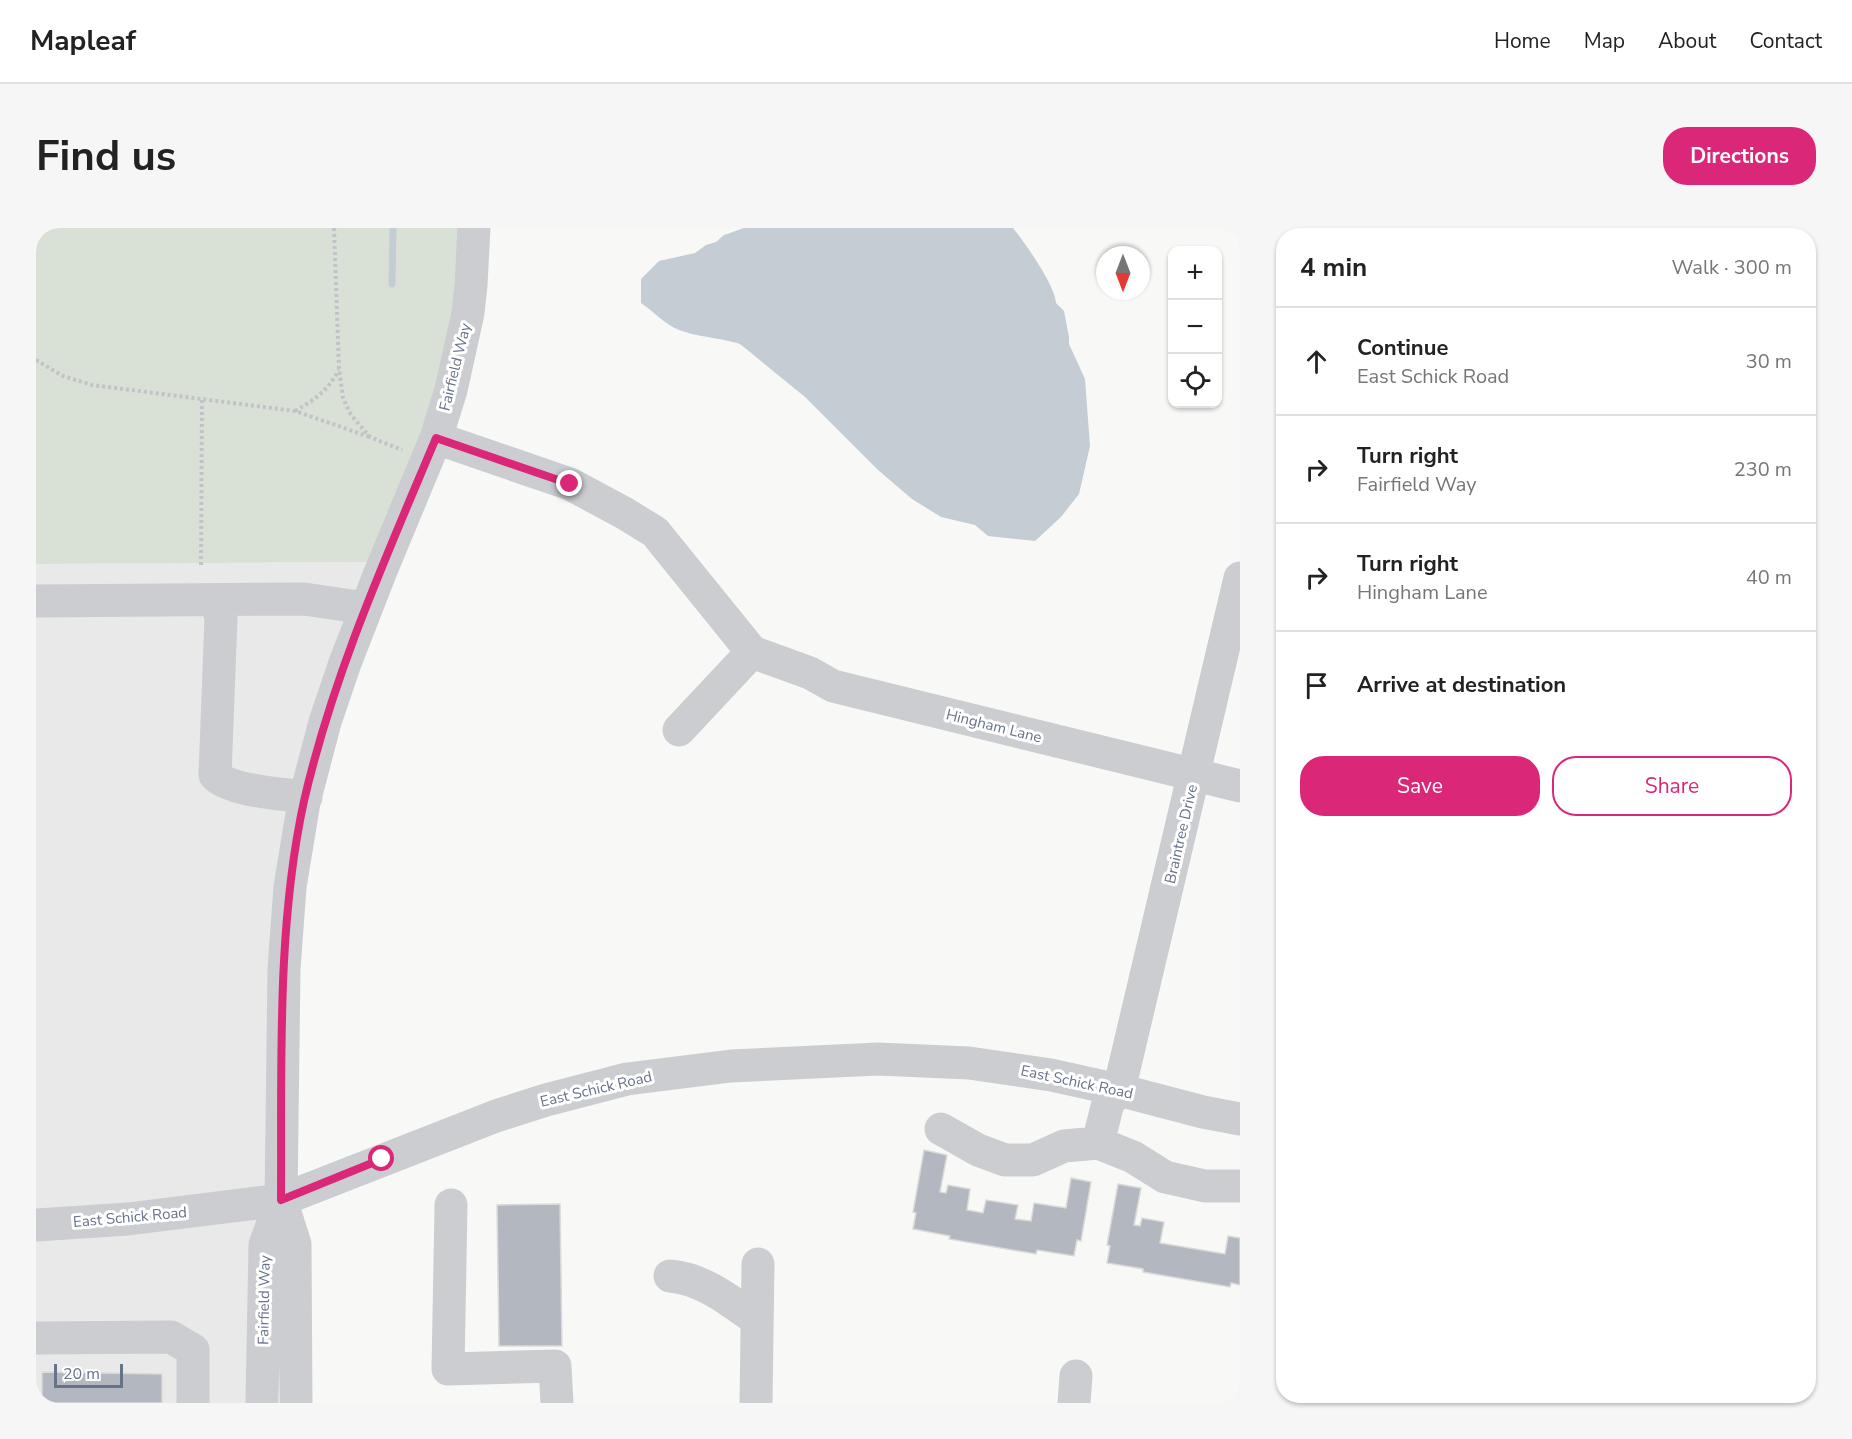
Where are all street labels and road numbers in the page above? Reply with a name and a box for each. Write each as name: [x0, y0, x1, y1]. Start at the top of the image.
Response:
street label: Fairfield Way: [434, 321, 476, 413]
street label: Hingham Lane: [944, 704, 1044, 748]
street label: Braintree Drive: [1160, 782, 1202, 886]
street label: East Schick Road: [1019, 1060, 1135, 1104]
street label: East Schick Road: [538, 1066, 654, 1112]
street label: East Schick Road: [72, 1202, 188, 1232]
street label: Fairfield Way: [253, 1255, 275, 1345]

